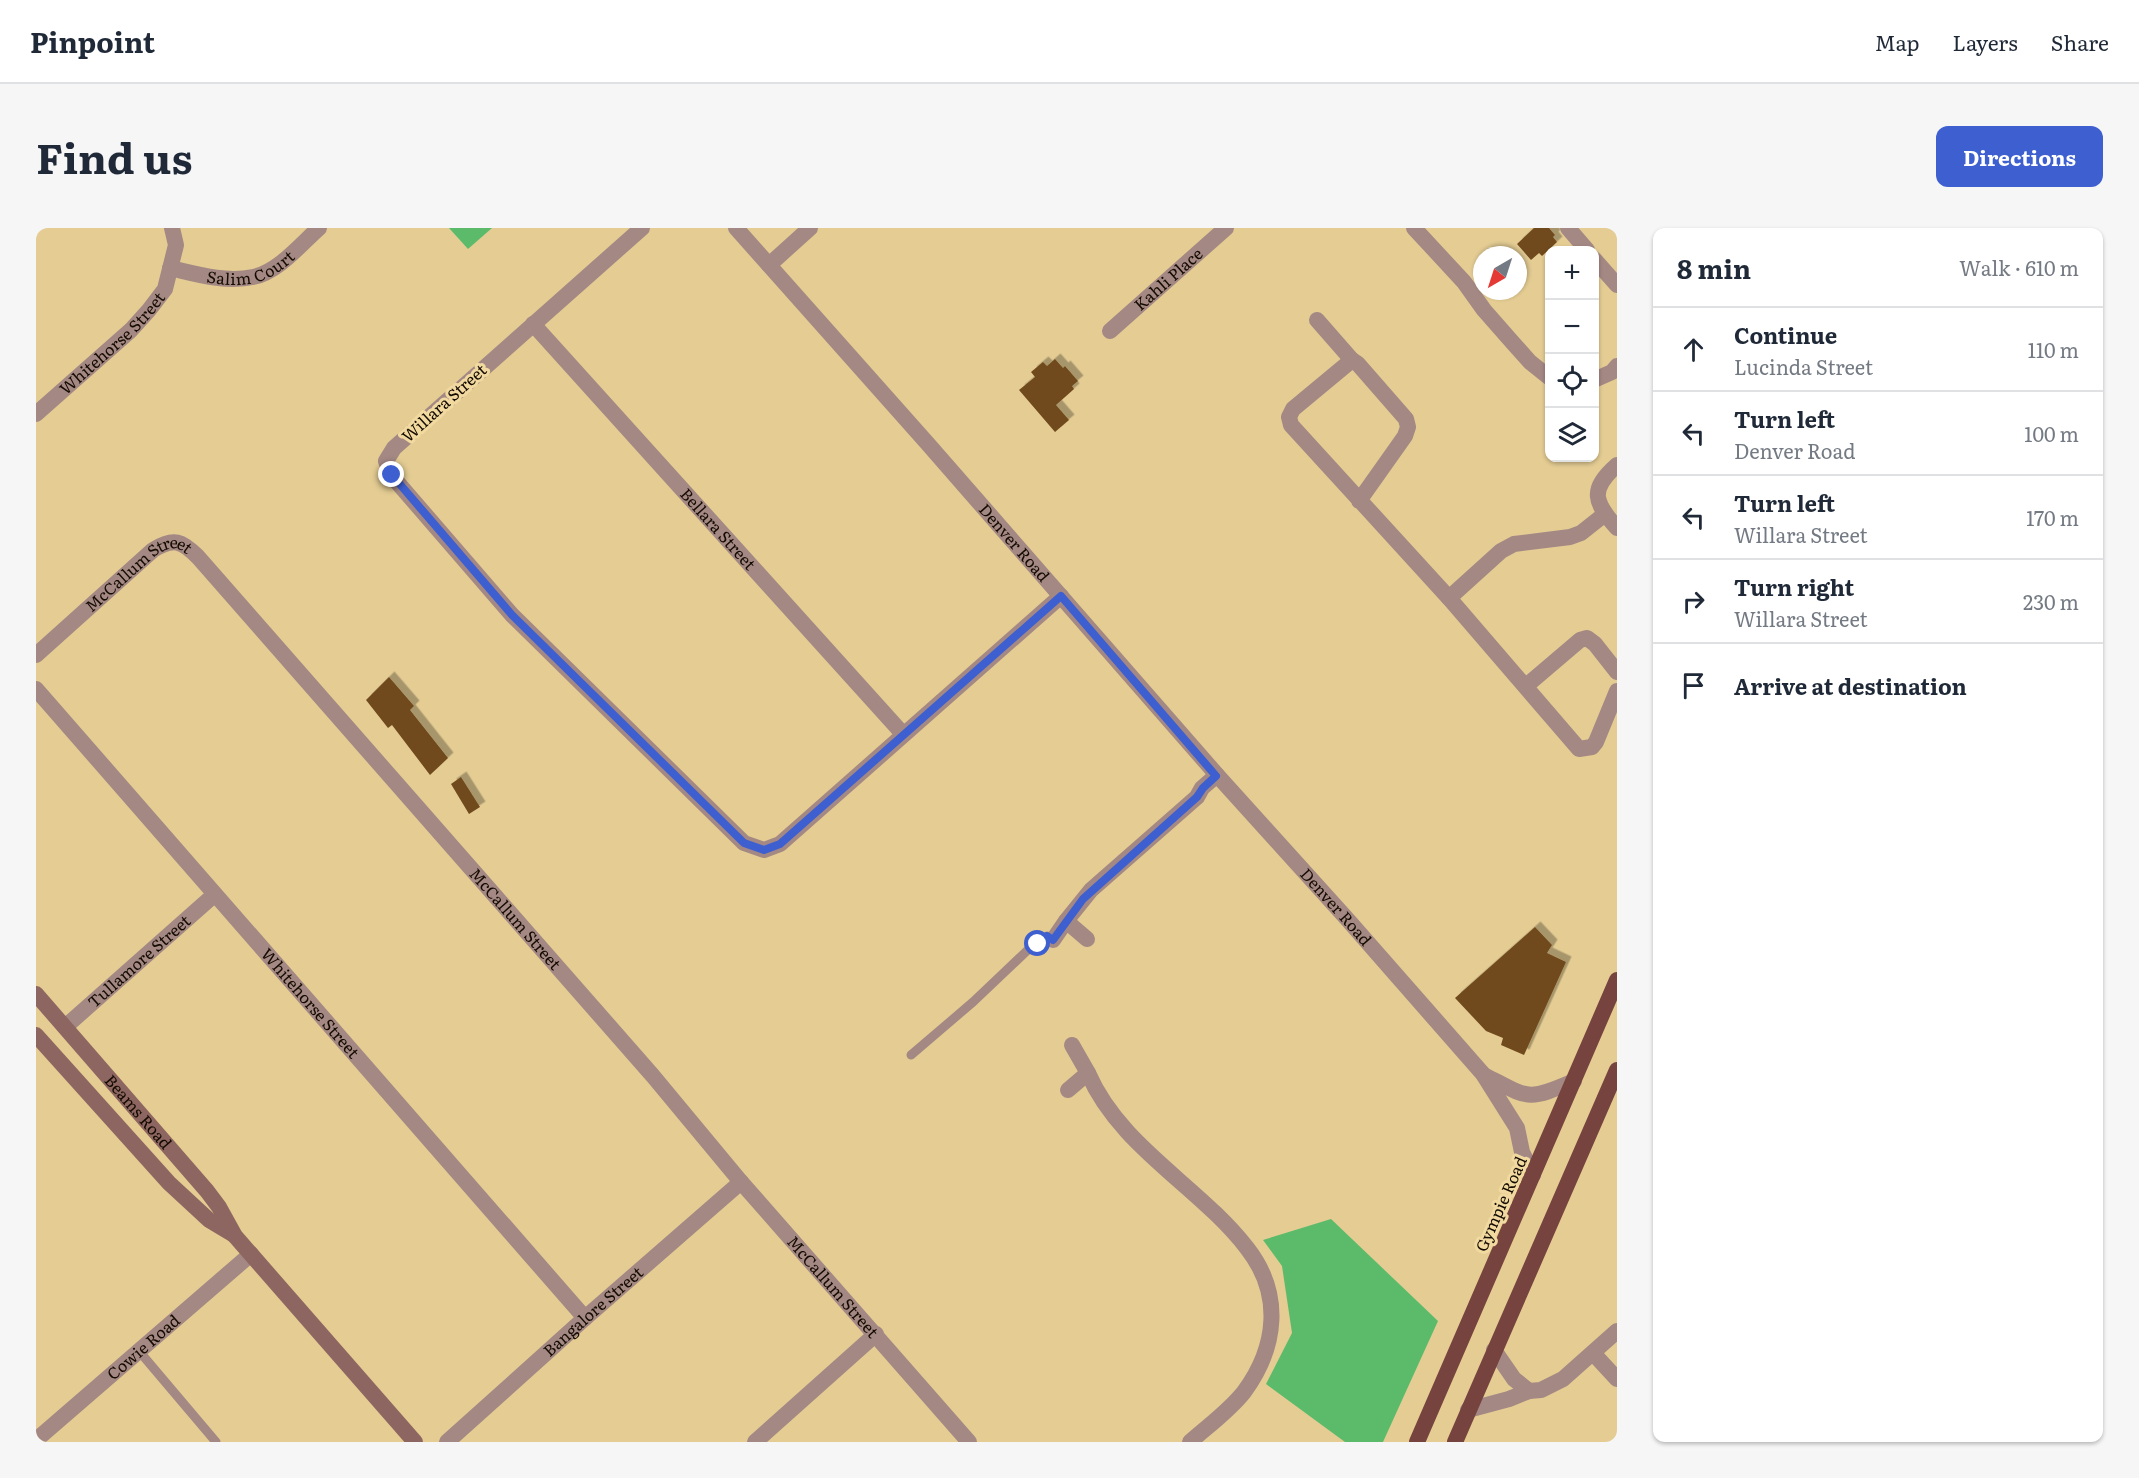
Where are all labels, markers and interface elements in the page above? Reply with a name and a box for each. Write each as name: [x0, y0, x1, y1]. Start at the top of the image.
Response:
text: Pinpoint: [30, 20, 155, 62]
text: Map: [1875, 26, 1920, 57]
text: Layers: [1953, 26, 2018, 57]
text: Share: [2051, 26, 2109, 57]
text: Find us: [36, 125, 193, 187]
button: Directions: [1936, 126, 2103, 187]
street label: Kahli Place: [1128, 241, 1207, 316]
street label: Salim Court: [205, 244, 300, 290]
north arrow: [1473, 246, 1527, 300]
map controls: [1545, 246, 1599, 462]
button: +: [1545, 246, 1599, 300]
text: 8 min: [1677, 248, 1751, 287]
text: Walk · 610 m: [1959, 252, 2079, 282]
street label: Whitehorse Street: [53, 286, 170, 399]
button: −: [1545, 300, 1599, 354]
text: Continue: [1734, 318, 1837, 351]
icon: ahead: [1677, 333, 1710, 366]
text: 110 m: [2028, 334, 2079, 364]
text: Lucinda Street: [1734, 351, 1873, 381]
button: locate: [1545, 354, 1599, 408]
street label: Willara Street: [396, 357, 491, 447]
text: Turn left: [1734, 402, 1835, 435]
button: layers: [1545, 408, 1599, 462]
icon: left: [1677, 417, 1710, 450]
text: 100 m: [2024, 418, 2079, 448]
text: Denver Road: [1734, 435, 1855, 465]
route end: [378, 461, 404, 487]
street label: Bellara Street: [675, 482, 762, 575]
text: Turn left: [1734, 486, 1835, 519]
street label: Denver Road: [974, 498, 1056, 587]
icon: left: [1677, 501, 1710, 534]
text: 170 m: [2026, 502, 2079, 532]
text: Willara Street: [1734, 519, 1868, 549]
street label: McCallum Street: [79, 529, 199, 617]
text: Turn right: [1734, 570, 1854, 603]
icon: right: [1677, 585, 1710, 618]
text: 230 m: [2023, 586, 2079, 616]
text: Willara Street: [1734, 603, 1868, 633]
icon: arrive: [1677, 669, 1710, 702]
text: Arrive at destination: [1734, 669, 1967, 702]
street label: McCallum Street: [465, 862, 568, 975]
street label: Denver Road: [1295, 862, 1378, 951]
street label: Tullamore Street: [82, 908, 196, 1013]
route start: [1024, 930, 1050, 956]
street label: Whitehorse Street: [256, 942, 366, 1063]
street label: Beams Road: [100, 1069, 178, 1154]
street label: Gympie Road: [1468, 1152, 1532, 1255]
street label: McCallum Street: [782, 1230, 885, 1343]
street label: Bangalore Street: [537, 1259, 648, 1361]
street label: Cowie Road: [101, 1308, 185, 1385]

